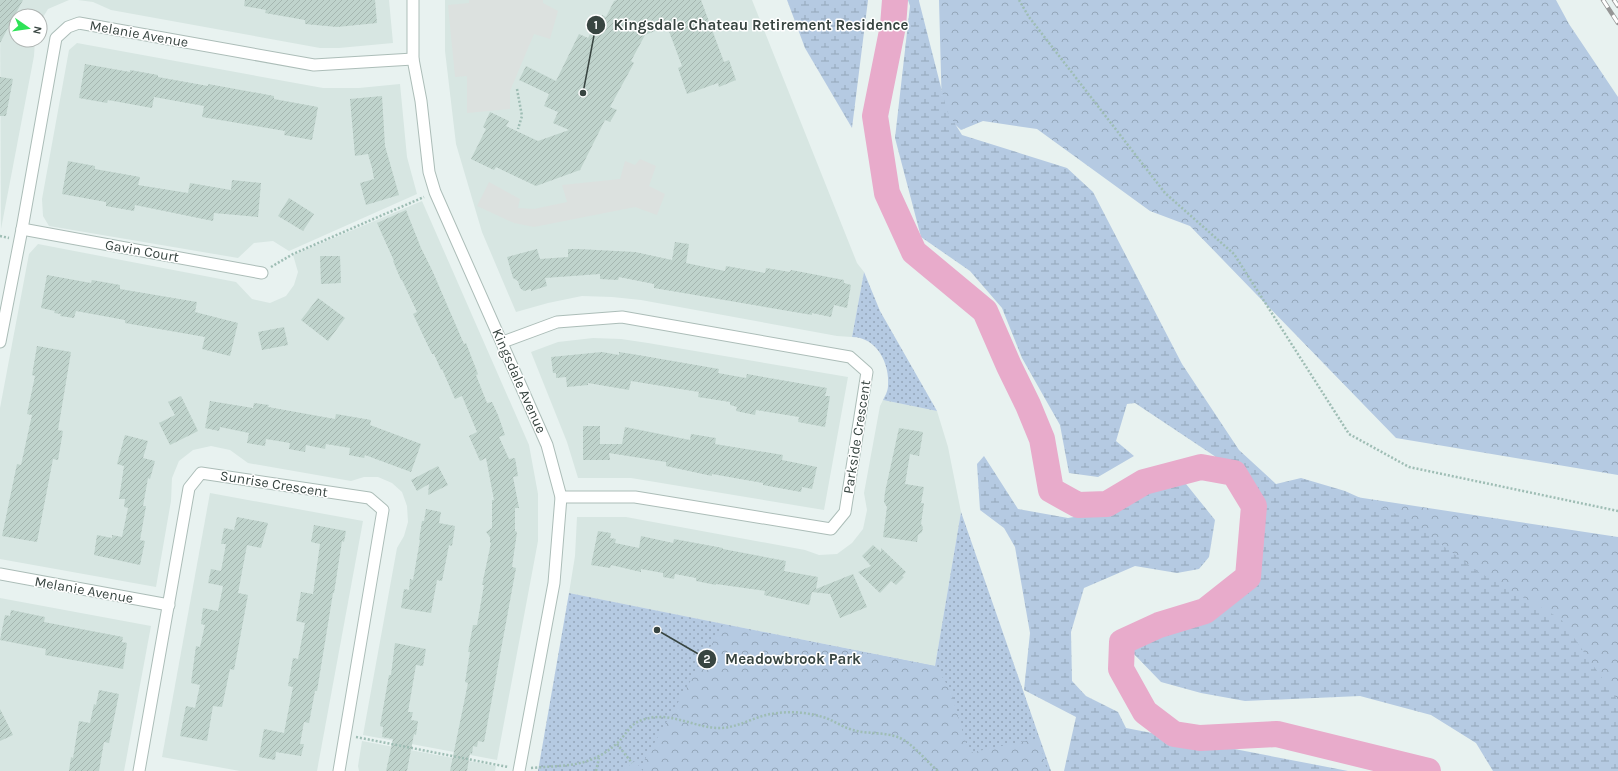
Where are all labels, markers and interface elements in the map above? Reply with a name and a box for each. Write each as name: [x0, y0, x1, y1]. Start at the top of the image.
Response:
north arrow: [8, 8, 48, 48]
callout: Kingsdale Chateau Retirement Residence: [586, 12, 917, 39]
text: Kingsdale Chateau Retirement Residence: [614, 16, 908, 34]
street label: Melanie Avenue: [88, 17, 190, 51]
text: 1: [594, 18, 598, 32]
text: N: [30, 25, 44, 35]
street label: Gavin Court: [104, 236, 180, 266]
street label: Kingsdale Avenue: [488, 326, 550, 436]
street label: Parkside Crescent: [840, 379, 874, 495]
street label: Sunrise Crescent: [219, 467, 329, 501]
street label: Melanie Avenue: [33, 573, 135, 607]
callout: Meadowbrook Park: [697, 646, 869, 673]
text: Meadowbrook Park: [725, 650, 861, 668]
text: 2: [703, 652, 711, 666]

